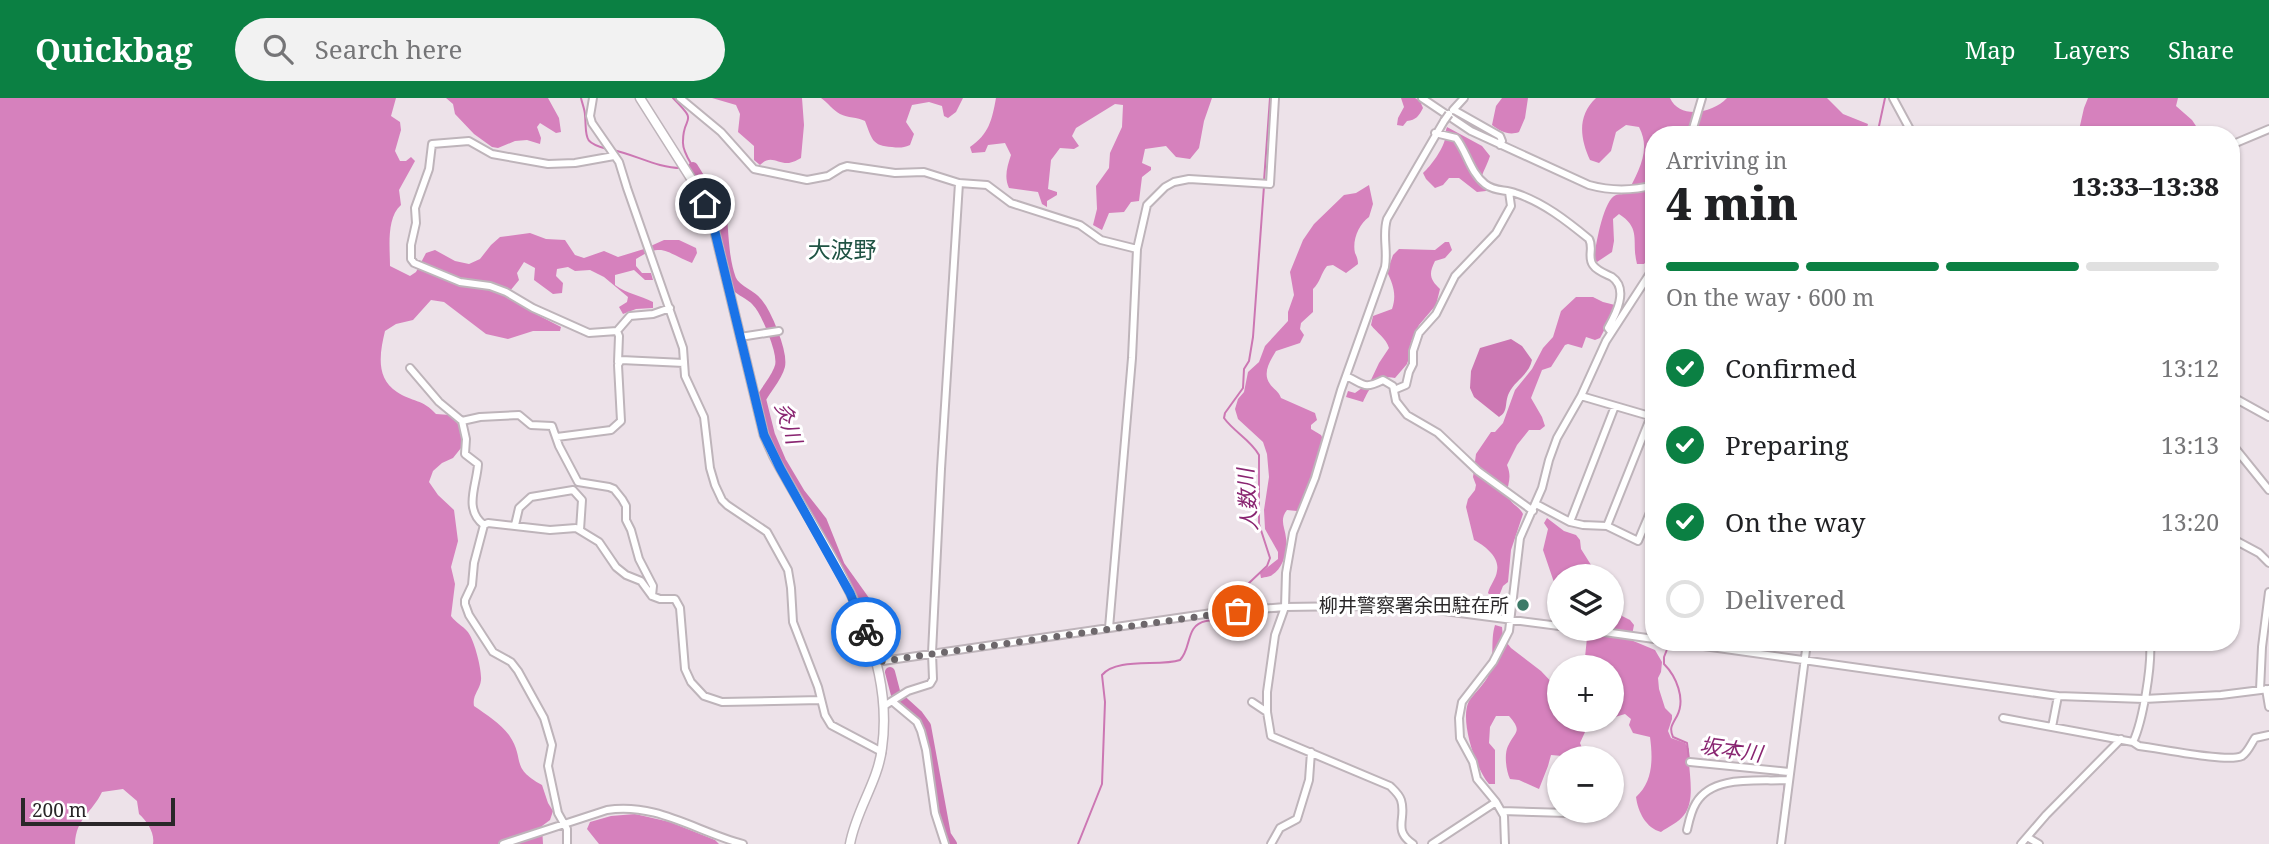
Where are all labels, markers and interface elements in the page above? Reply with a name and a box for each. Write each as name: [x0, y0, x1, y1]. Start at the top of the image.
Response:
search box: [235, 18, 725, 81]
text: Quickbag: [35, 27, 193, 72]
icon: search: [259, 30, 297, 68]
text: Search here: [315, 31, 462, 67]
text: Map: [1965, 33, 2016, 66]
text: Layers: [2054, 33, 2130, 66]
text: Share: [2168, 33, 2234, 66]
text: Arriving in: [1666, 144, 1787, 176]
text: 13:33–13:38: [2072, 168, 2219, 204]
text: 4 min: [1666, 171, 1798, 233]
pin: [675, 174, 735, 234]
icon: home: [686, 185, 724, 223]
district label: 大波野: [808, 233, 877, 265]
text: On the way · 600 m: [1666, 281, 1874, 313]
icon: check: [1666, 349, 1704, 387]
text: Confirmed: [1725, 350, 1857, 386]
text: 13:12: [2161, 352, 2219, 384]
water label: 灸川: [769, 399, 809, 449]
icon: check: [1666, 426, 1704, 464]
text: Preparing: [1725, 427, 1849, 463]
text: 13:13: [2161, 429, 2219, 461]
water label: 人数川: [1231, 466, 1263, 532]
icon: check: [1666, 503, 1704, 541]
text: On the way: [1725, 504, 1865, 540]
text: 13:20: [2161, 506, 2219, 538]
map controls: [1547, 564, 1624, 823]
button: layers: [1547, 564, 1624, 641]
pin: [1208, 581, 1268, 641]
text: Delivered: [1725, 581, 1845, 617]
icon: bag: [1219, 592, 1257, 630]
place label: 柳井警察署余田駐在所: [1319, 592, 1509, 618]
courier: [831, 597, 901, 667]
marker: 柳井警察署余田駐在所: [1515, 597, 1531, 613]
icon: bike: [847, 613, 885, 651]
button: +: [1547, 655, 1624, 732]
water label: 坂本川: [1698, 731, 1766, 768]
button: −: [1547, 746, 1624, 823]
scale bar: [21, 795, 175, 827]
text: 200 m: [32, 797, 87, 823]

